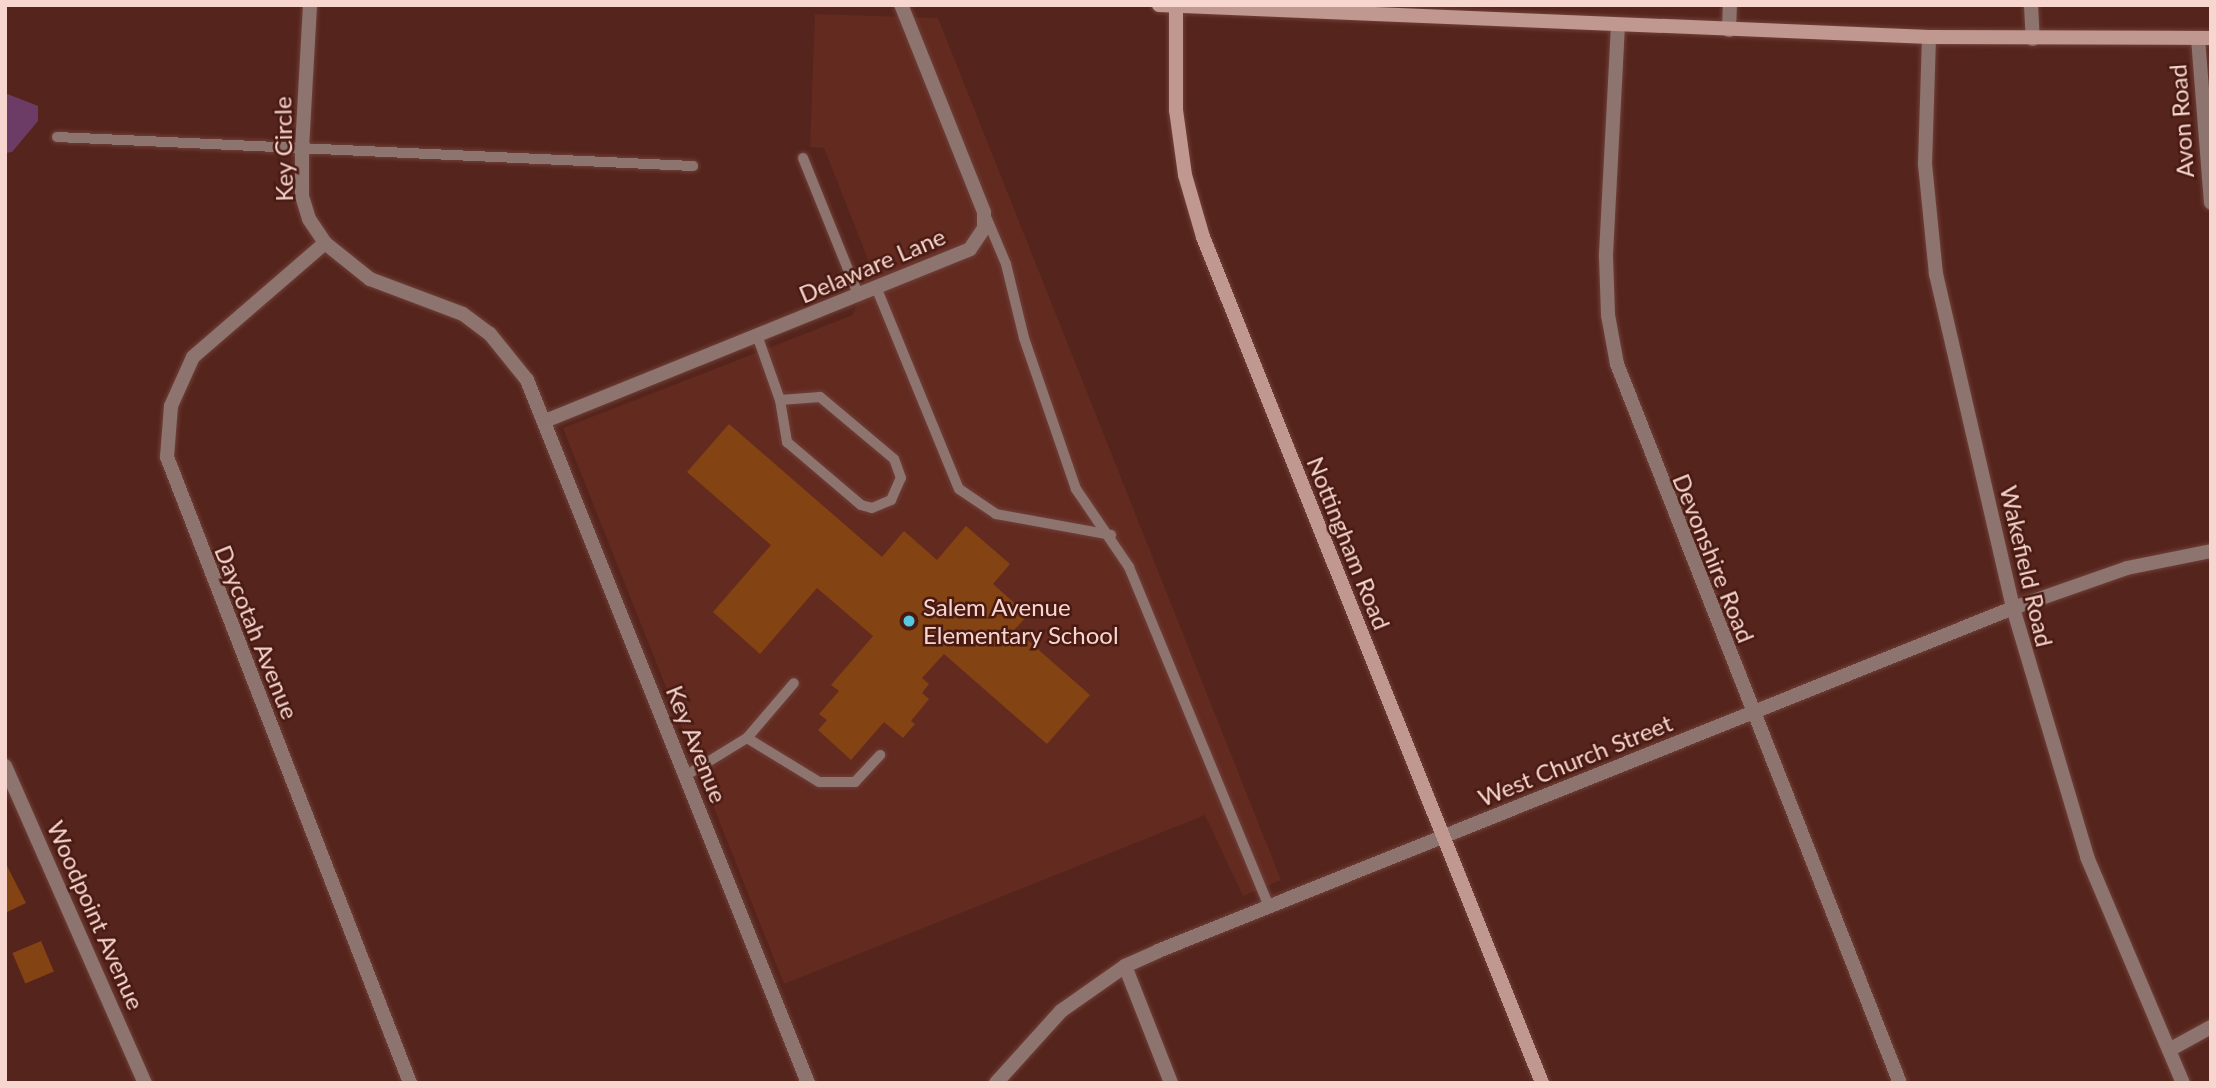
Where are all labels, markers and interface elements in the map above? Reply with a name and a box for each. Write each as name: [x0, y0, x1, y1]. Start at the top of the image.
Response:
street label: Avon Road: [2163, 63, 2199, 179]
street label: Key Circle: [268, 96, 298, 202]
street label: Delaware Lane: [794, 221, 950, 309]
street label: Nottingham Road: [1301, 452, 1397, 634]
street label: Devonshire Road: [1667, 469, 1761, 647]
street label: Wakefield Road: [1994, 483, 2060, 649]
street label: Daycotah Avenue: [209, 540, 305, 724]
place label: Salem Avenue Elementary School: [923, 593, 1119, 649]
marker: Salem Avenue Elementary School: [901, 613, 917, 629]
street label: Key Avenue: [660, 681, 734, 807]
street label: West Church Street: [1474, 708, 1676, 812]
street label: Woodpoint Avenue: [41, 816, 151, 1014]

